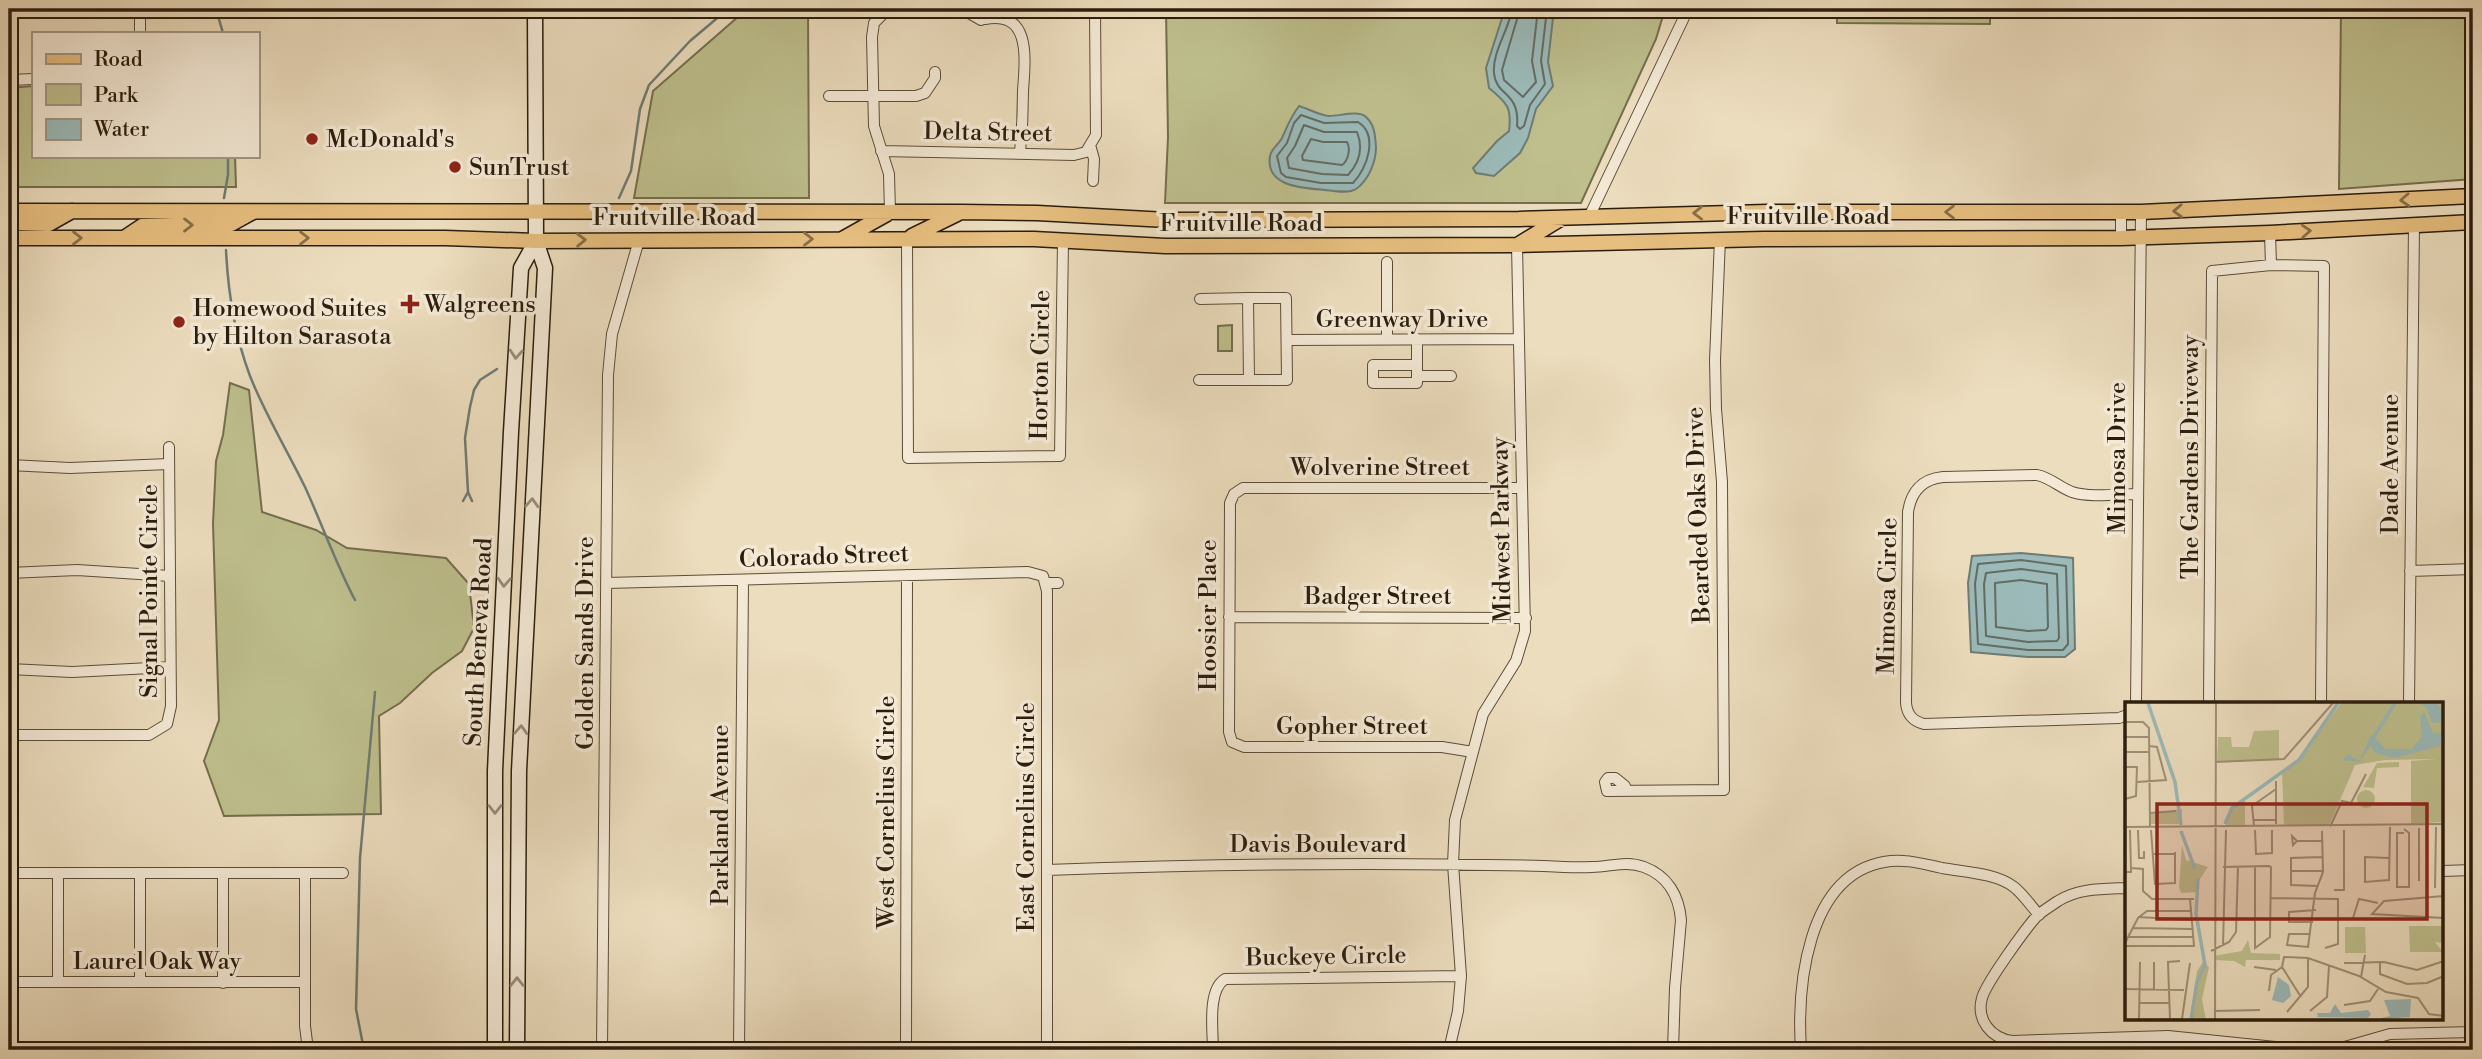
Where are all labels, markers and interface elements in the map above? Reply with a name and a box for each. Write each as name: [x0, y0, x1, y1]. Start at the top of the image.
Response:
legend: [32, 32, 259, 158]
text: Road: [94, 47, 143, 73]
text: Park: [94, 83, 139, 109]
text: Water: [93, 117, 149, 143]
street label: Delta Street: [923, 117, 1053, 149]
place label: McDonald's: [326, 125, 455, 155]
marker: McDonald's: [304, 131, 320, 147]
place label: SunTrust: [469, 153, 570, 183]
marker: SunTrust: [447, 159, 463, 175]
one-way arrow: [2399, 192, 2410, 207]
street label: Fruitville Road: [1726, 202, 1890, 232]
street label: Fruitville Road: [592, 203, 756, 233]
one-way arrow: [2172, 203, 2183, 218]
one-way arrow: [1945, 204, 1955, 220]
one-way arrow: [1693, 206, 1704, 221]
street label: Fruitville Road: [1159, 209, 1323, 239]
one-way arrow: [183, 217, 194, 233]
one-way arrow: [2301, 224, 2312, 239]
one-way arrow: [72, 230, 83, 246]
one-way arrow: [300, 230, 310, 246]
one-way arrow: [803, 231, 814, 246]
one-way arrow: [576, 232, 587, 248]
place label: Walgreens: [423, 290, 536, 320]
street label: Horton Circle: [1025, 290, 1057, 440]
place label: Homewood Suites by Hilton Sarasota: [193, 294, 392, 352]
marker: Walgreens: [402, 296, 418, 312]
street label: Greenway Drive: [1316, 305, 1488, 335]
marker: Homewood Suites by Hilton Sarasota: [171, 314, 187, 330]
street label: The Gardens Driveway: [2176, 334, 2206, 579]
one-way arrow: [509, 349, 524, 360]
street label: Mimosa Drive: [2103, 382, 2133, 534]
street label: Dade Avenue: [2376, 394, 2406, 534]
street label: Bearded Oaks Drive: [1680, 406, 1718, 625]
street label: Midwest Parkway: [1485, 436, 1519, 623]
street label: Wolverine Street: [1289, 453, 1470, 483]
street label: Signal Pointe Circle: [135, 484, 165, 698]
one-way arrow: [524, 497, 539, 508]
street label: Mimosa Circle: [1872, 517, 1904, 675]
street label: Golden Sands Drive: [571, 536, 601, 750]
street label: South Beneva Road: [459, 537, 499, 747]
street label: Colorado Street: [738, 539, 910, 575]
street label: Hoosier Place: [1194, 539, 1224, 691]
one-way arrow: [496, 576, 511, 587]
street label: Badger Street: [1303, 582, 1452, 612]
street label: West Cornelius Circle: [872, 695, 902, 930]
street label: East Cornelius Circle: [1012, 702, 1042, 932]
inset map: [2125, 702, 2444, 1020]
street label: Gopher Street: [1276, 712, 1428, 742]
one-way arrow: [513, 724, 528, 735]
street label: Parkland Avenue: [706, 724, 736, 906]
one-way arrow: [487, 804, 503, 815]
street label: Davis Boulevard: [1230, 830, 1407, 860]
street label: Buckeye Circle: [1244, 941, 1407, 973]
street label: Laurel Oak Way: [73, 947, 241, 977]
one-way arrow: [509, 976, 525, 987]

